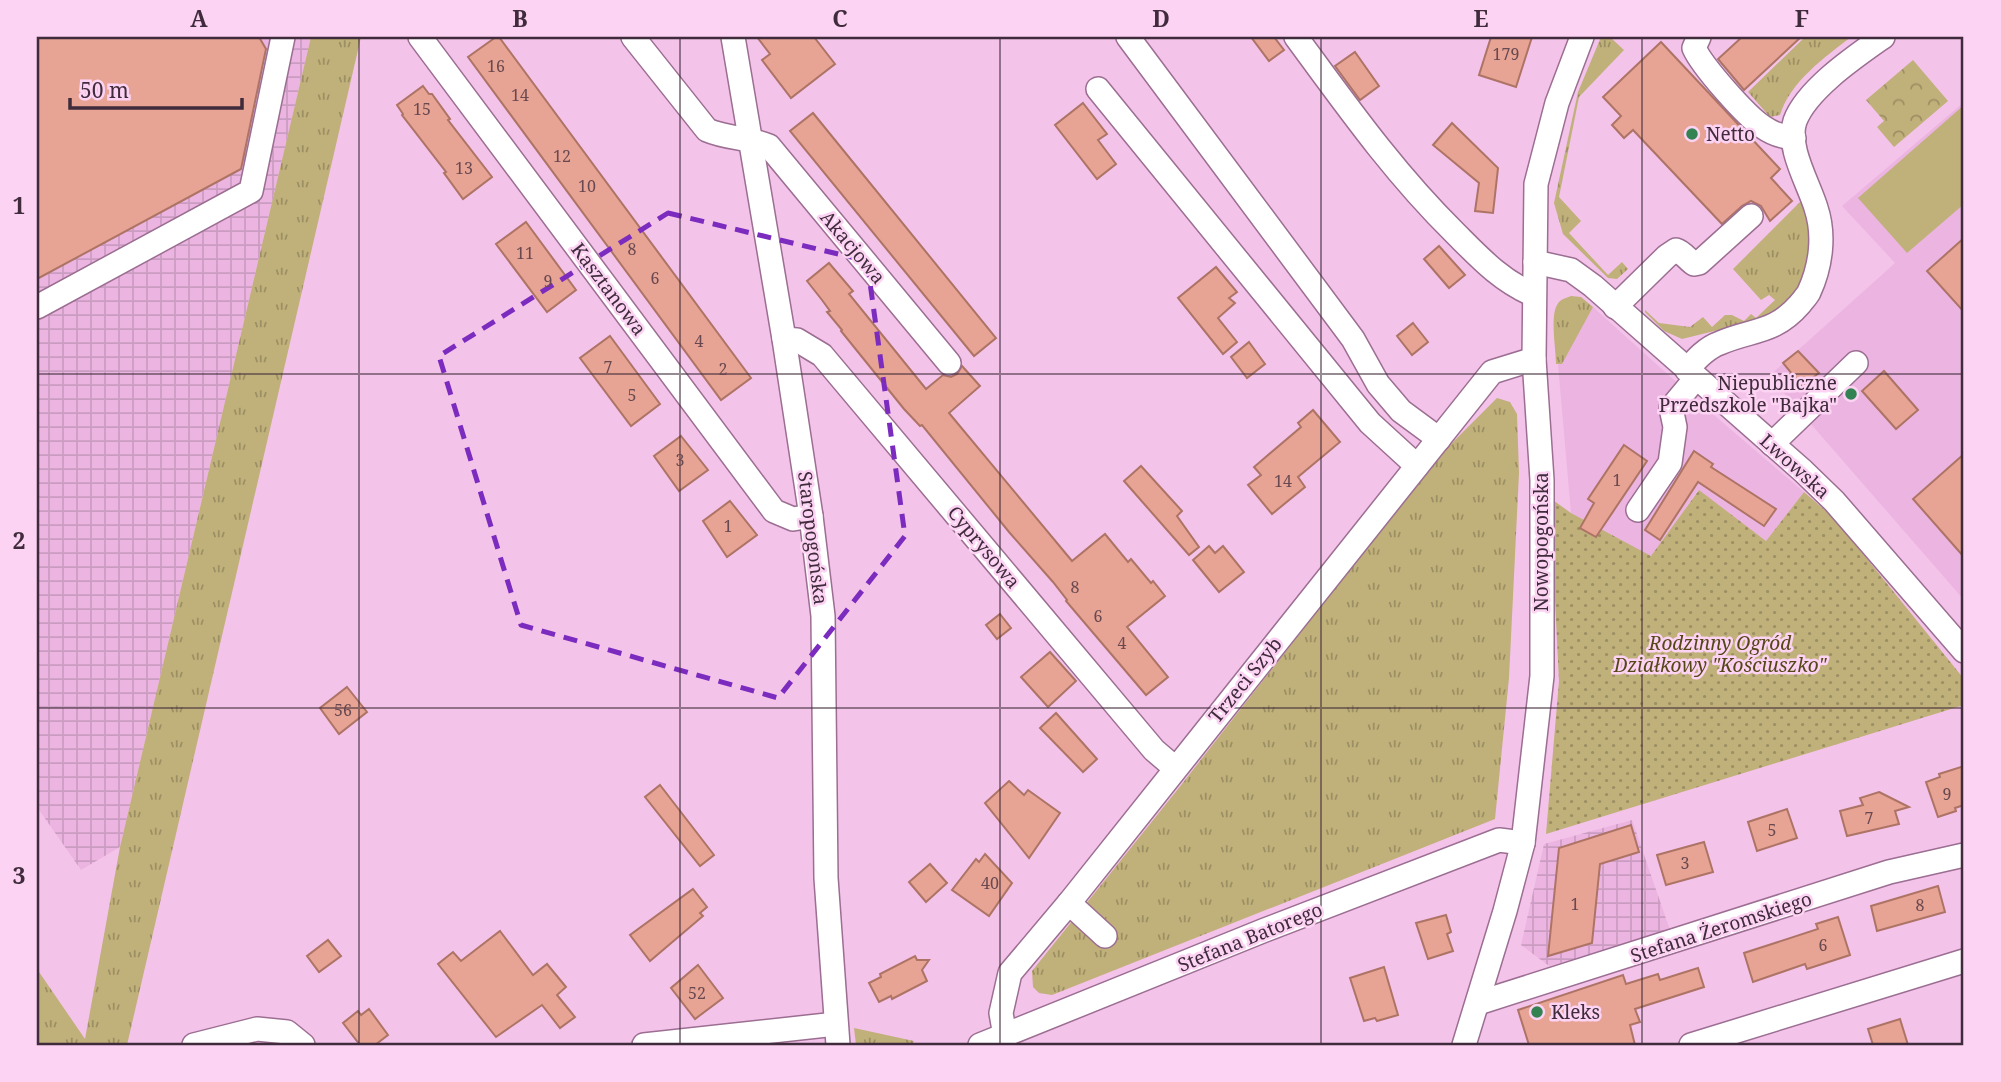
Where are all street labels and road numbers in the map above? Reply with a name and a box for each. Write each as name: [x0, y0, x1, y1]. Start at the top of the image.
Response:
street label: Akacjowa: [815, 205, 891, 289]
street label: Kasztanowa: [566, 237, 652, 341]
street label: Lwowska: [1754, 428, 1836, 504]
street label: Staropogońska: [792, 470, 834, 606]
street label: Nowopogońska: [1528, 472, 1554, 612]
street label: Cyprysowa: [942, 500, 1026, 594]
street label: Trzeci Szyb: [1202, 632, 1288, 728]
street label: Stefana Żeromskiego: [1627, 885, 1815, 969]
street label: Stefana Batorego: [1174, 896, 1326, 978]

